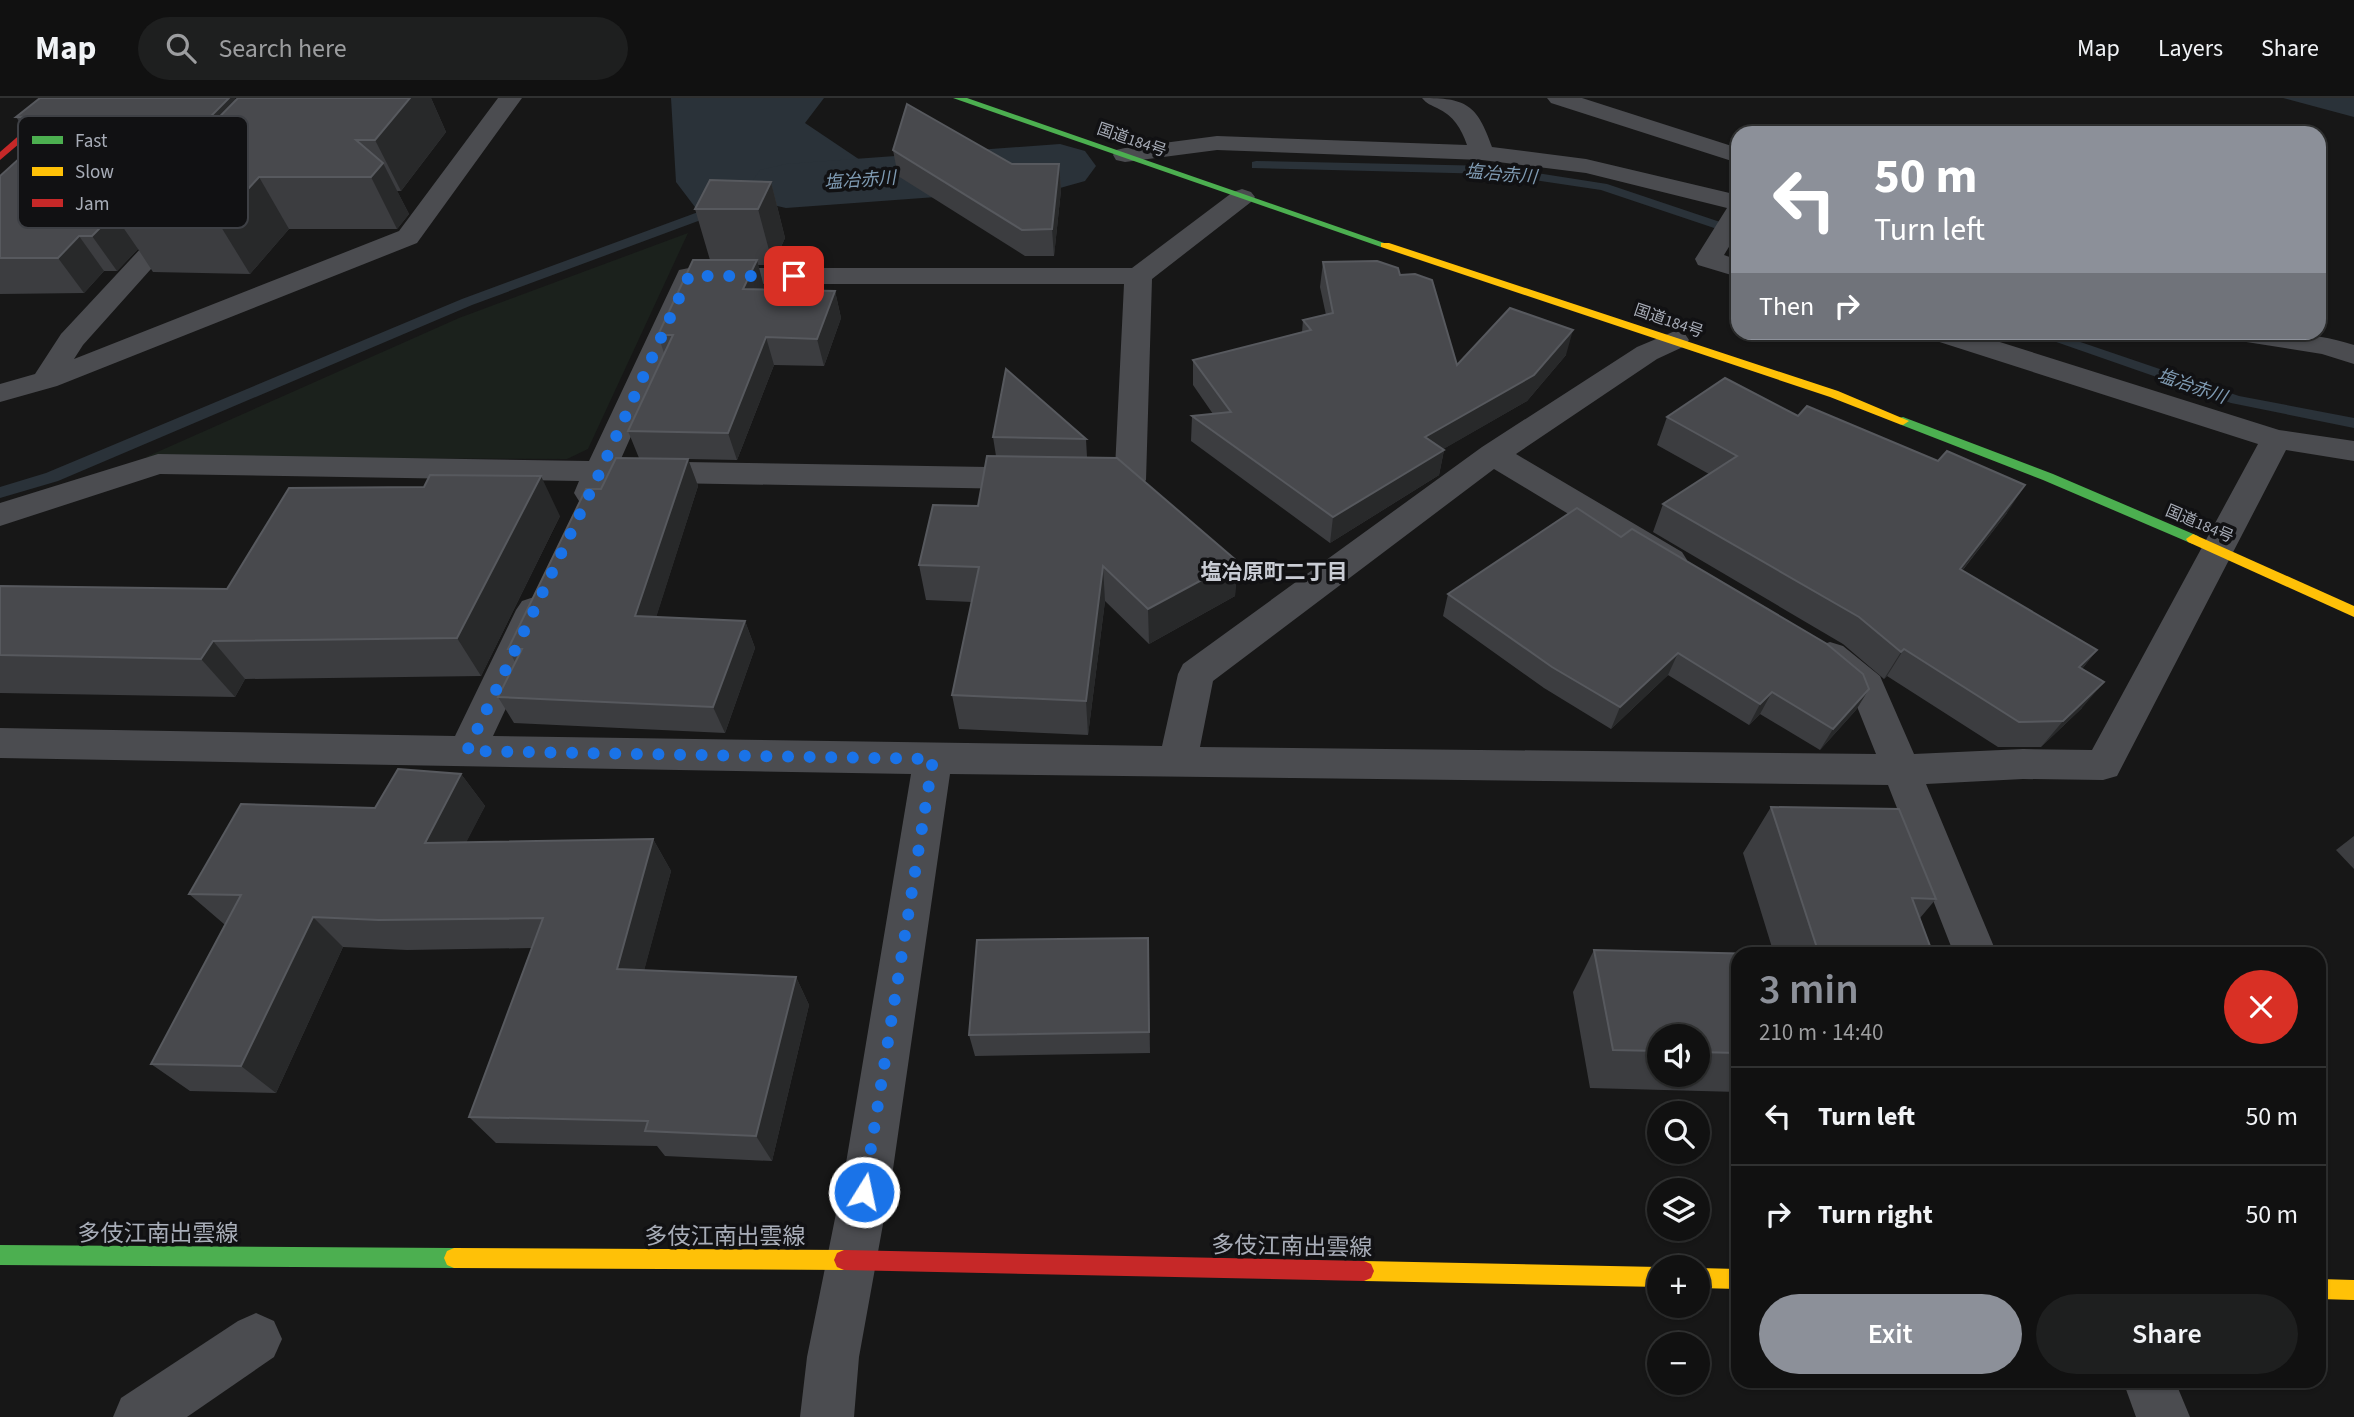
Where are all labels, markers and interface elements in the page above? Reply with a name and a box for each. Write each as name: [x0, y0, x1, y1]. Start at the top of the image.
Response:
search box: [138, 17, 628, 80]
text: Map: [35, 25, 96, 72]
icon: search: [162, 29, 200, 67]
text: Search here: [218, 30, 347, 67]
text: Map: [2077, 31, 2120, 66]
text: Layers: [2158, 31, 2223, 66]
text: Share: [2261, 31, 2319, 66]
legend: [18, 116, 248, 228]
street label: 国道184号: [1094, 118, 1169, 162]
text: Fast: [75, 128, 108, 155]
text: 50 m: [1874, 142, 1978, 212]
icon: left: [1759, 154, 1850, 245]
text: Slow: [75, 159, 114, 186]
water label: 塩冶赤川: [1464, 159, 1540, 190]
water label: 塩冶赤川: [823, 165, 899, 195]
text: Jam: [75, 191, 109, 218]
text: Turn left: [1874, 207, 1985, 253]
pin: [764, 246, 824, 306]
icon: arrive: [775, 257, 813, 295]
icon: right: [1828, 287, 1866, 325]
text: Then: [1759, 288, 1814, 325]
street label: 国道184号: [1631, 299, 1706, 343]
water label: 塩冶赤川: [2154, 363, 2232, 411]
street label: 国道184号: [2162, 500, 2237, 548]
district label: 塩冶原町二丁目: [1201, 557, 1348, 587]
text: 3 min: [1759, 960, 1859, 1020]
button: close: [2224, 970, 2298, 1044]
text: 210 m · 14:40: [1759, 1016, 1883, 1049]
map controls: [1647, 1024, 1710, 1395]
button: sound: [1647, 1024, 1710, 1087]
icon: left: [1759, 1097, 1797, 1135]
text: Turn left: [1818, 1098, 1915, 1135]
text: 50 m: [2245, 1098, 2298, 1135]
button: search: [1647, 1101, 1710, 1164]
position arrow: [827, 1155, 901, 1229]
button: layers: [1647, 1178, 1710, 1241]
icon: right: [1759, 1195, 1797, 1233]
text: Turn right: [1818, 1196, 1933, 1233]
text: 50 m: [2245, 1196, 2298, 1233]
street label: 多伎江南出雲線: [78, 1217, 239, 1250]
street label: 多伎江南出雲線: [645, 1220, 806, 1253]
street label: 多伎江南出雲線: [1211, 1229, 1373, 1264]
button: +: [1647, 1255, 1710, 1318]
button: Exit: [1759, 1294, 2022, 1374]
button: Share: [2036, 1294, 2298, 1374]
button: −: [1647, 1332, 1710, 1395]

